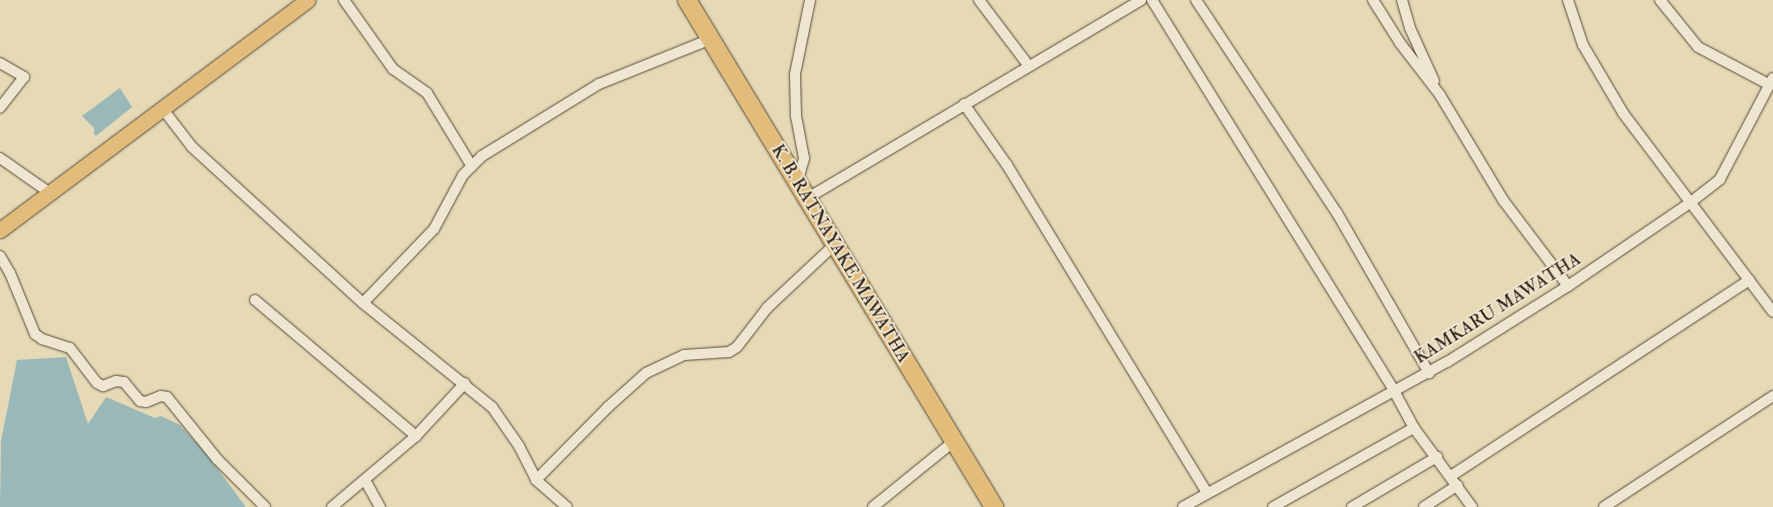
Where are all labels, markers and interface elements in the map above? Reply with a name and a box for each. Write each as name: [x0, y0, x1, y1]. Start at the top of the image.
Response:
street label: K. B. RATNAYAKE MAWATHA: [766, 141, 914, 367]
street label: KAMKARU MAWATHA: [1411, 249, 1585, 369]

